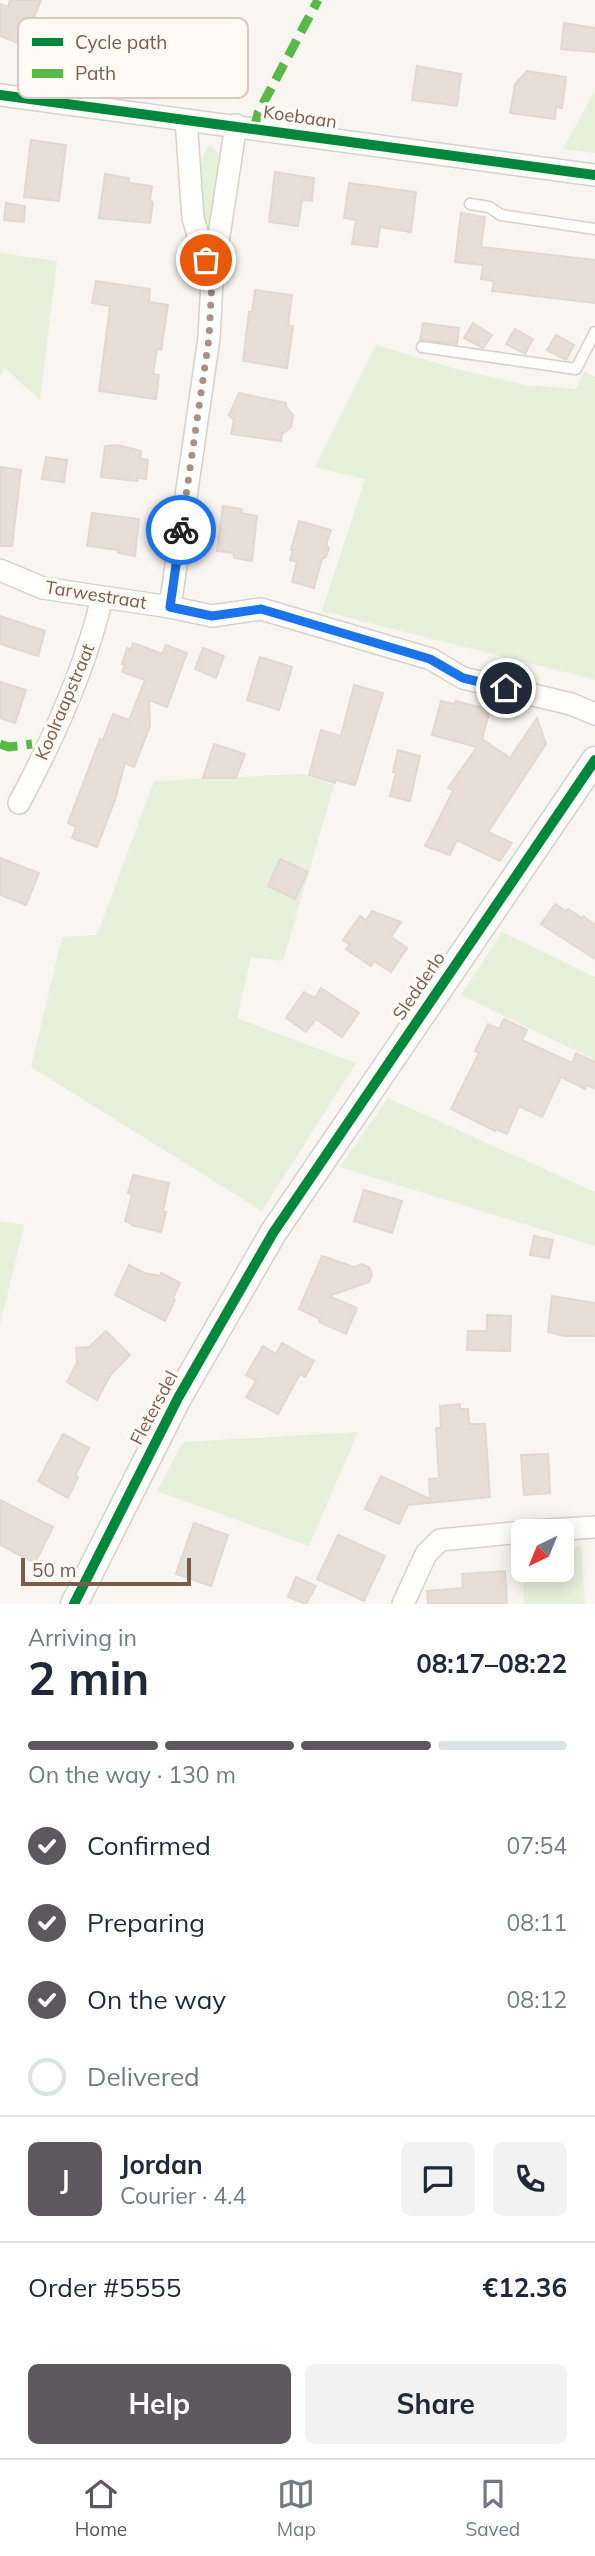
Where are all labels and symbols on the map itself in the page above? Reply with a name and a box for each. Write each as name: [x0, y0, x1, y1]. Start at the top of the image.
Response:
legend: [18, 18, 248, 98]
text: Cycle path: [75, 30, 167, 54]
text: Path: [75, 61, 116, 85]
street label: Koebaan: [262, 100, 338, 133]
pin: [176, 230, 236, 290]
courier: [146, 495, 216, 565]
street label: Tarwestraat: [44, 575, 148, 614]
street label: Koolraapstraat: [30, 640, 99, 764]
pin: [476, 658, 536, 718]
street label: Sledderlo: [387, 947, 450, 1024]
street label: Fletersdel: [125, 1367, 183, 1449]
north arrow: [511, 1519, 574, 1582]
scale bar: [21, 1555, 191, 1587]

